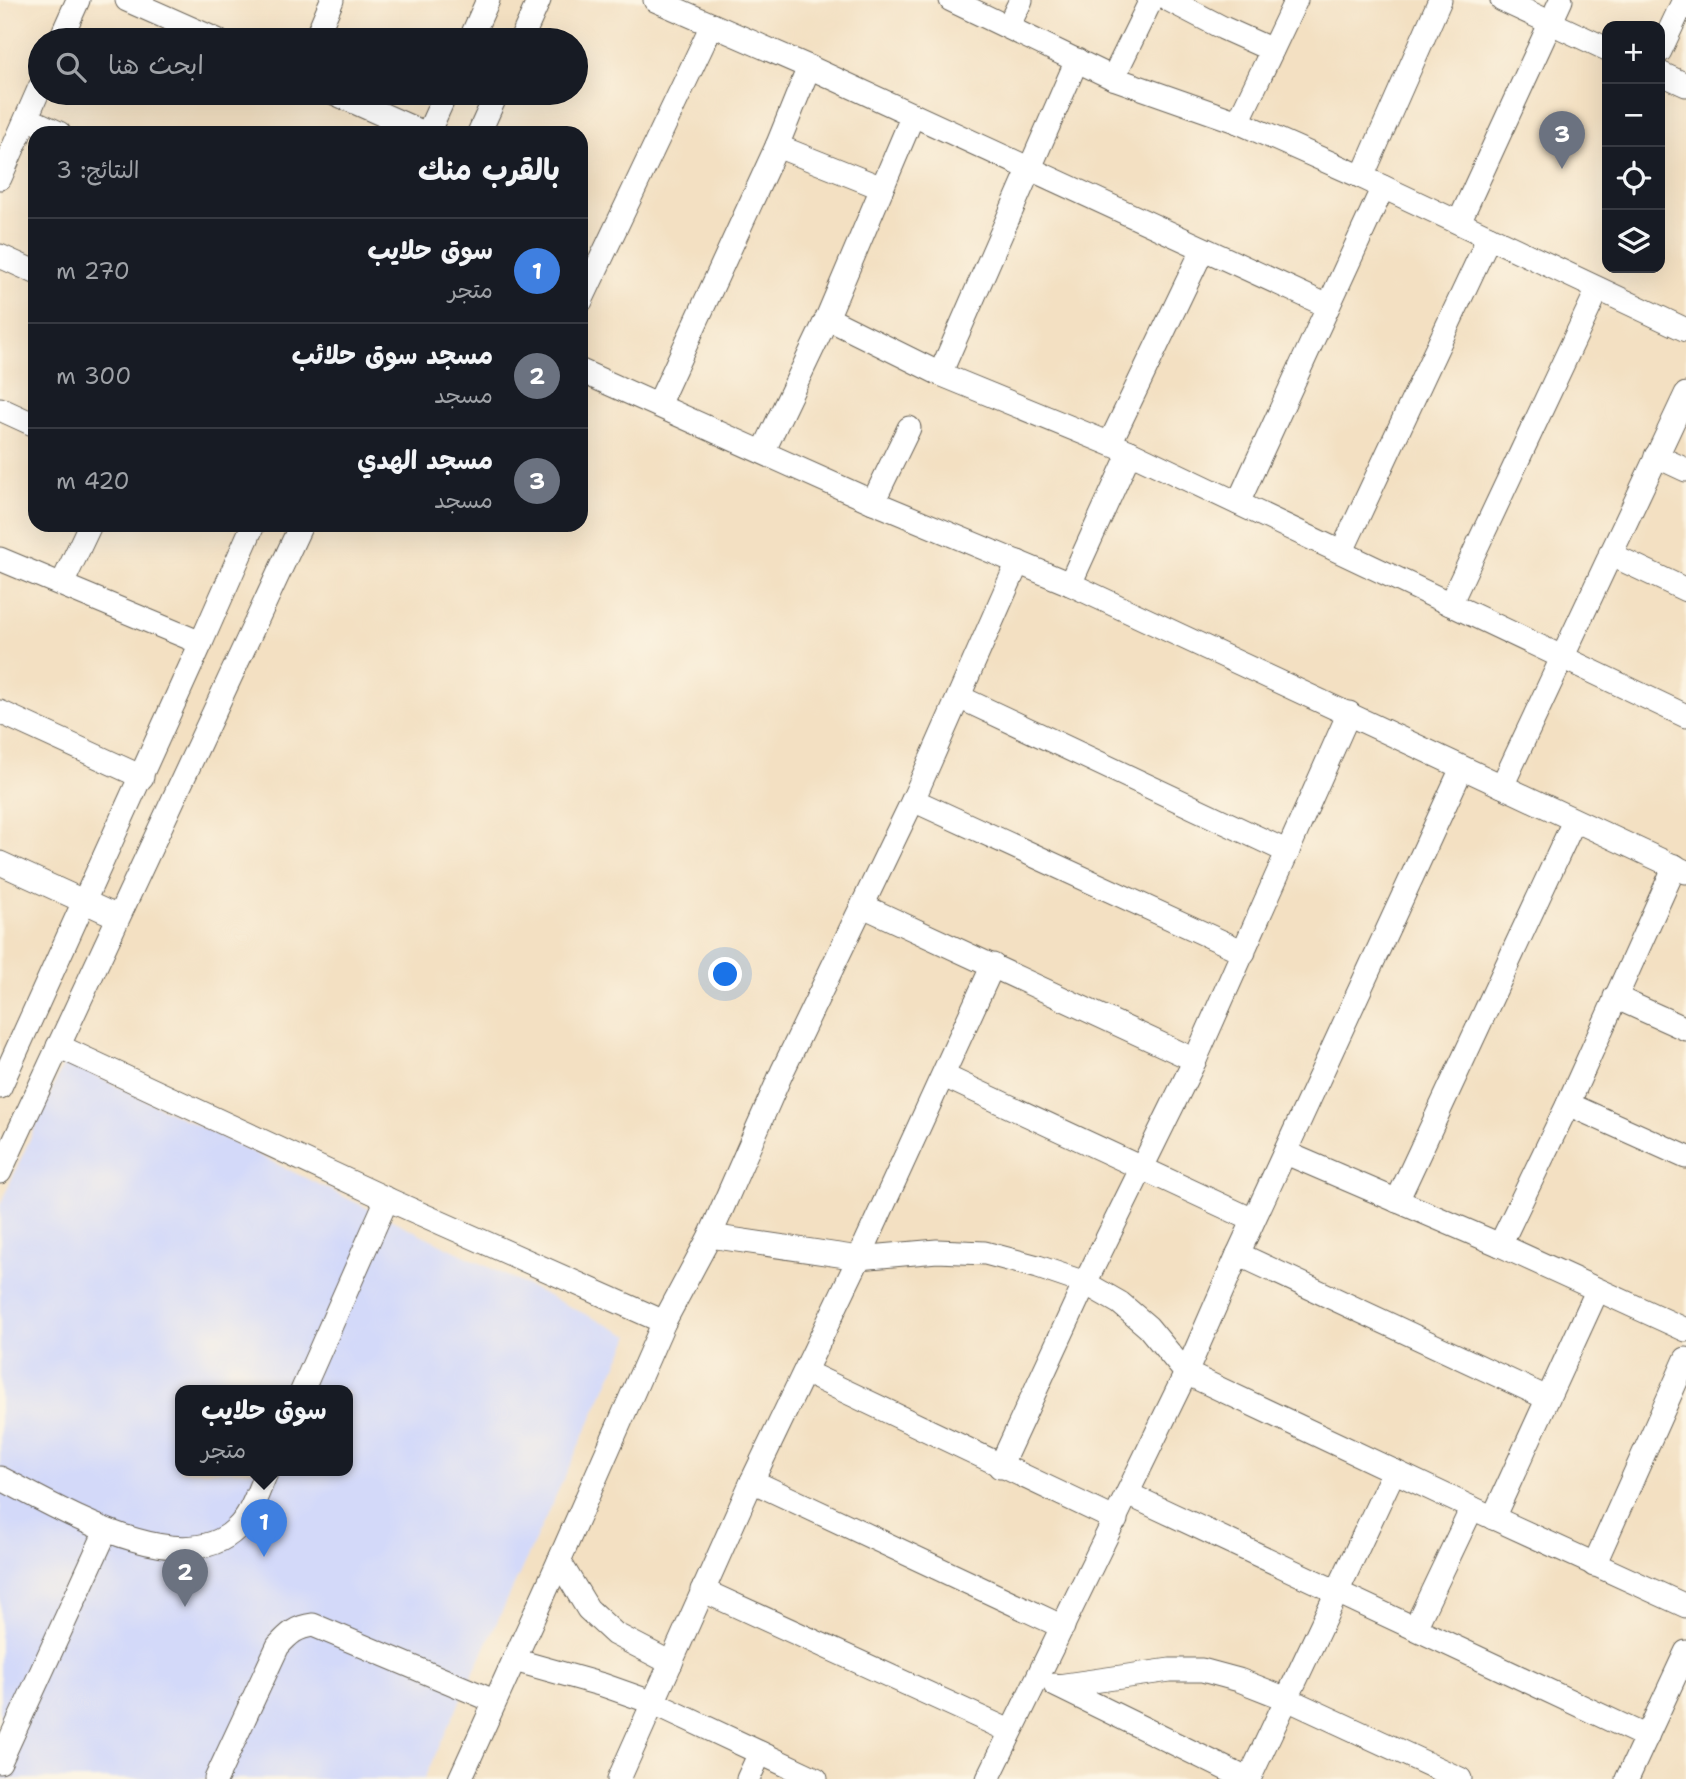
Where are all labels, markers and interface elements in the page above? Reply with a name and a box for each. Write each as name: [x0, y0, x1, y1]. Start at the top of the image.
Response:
map controls: [1602, 21, 1665, 273]
button: +: [1602, 21, 1665, 84]
search box: [28, 28, 588, 105]
text: ابحث هنا: [108, 47, 204, 82]
icon: search: [52, 48, 90, 86]
button: −: [1602, 84, 1665, 147]
pin: 3: [1539, 111, 1585, 169]
button: locate: [1602, 147, 1665, 210]
text: بالقرب منك: [418, 149, 560, 190]
text: النتائج: 3: [56, 155, 139, 185]
button: layers: [1602, 210, 1665, 273]
text: سوق حلايب: [367, 232, 493, 267]
text: 270 m: [56, 256, 130, 286]
text: 1: [532, 256, 542, 286]
text: متجر: [448, 275, 493, 305]
text: مسجد سوق حلائب: [292, 337, 493, 372]
text: 300 m: [56, 361, 131, 391]
text: 2: [529, 361, 545, 391]
text: مسجد: [434, 380, 493, 410]
text: مسجد الهدي: [357, 442, 493, 477]
text: 420 m: [56, 466, 130, 496]
text: 3: [529, 466, 545, 496]
text: مسجد: [434, 485, 493, 515]
your location: [708, 957, 742, 991]
popup: [175, 1385, 353, 1476]
text: سوق حلايب: [201, 1392, 327, 1427]
text: متجر: [201, 1435, 246, 1465]
pin: 1: [241, 1499, 287, 1557]
pin: 2: [162, 1549, 208, 1607]

